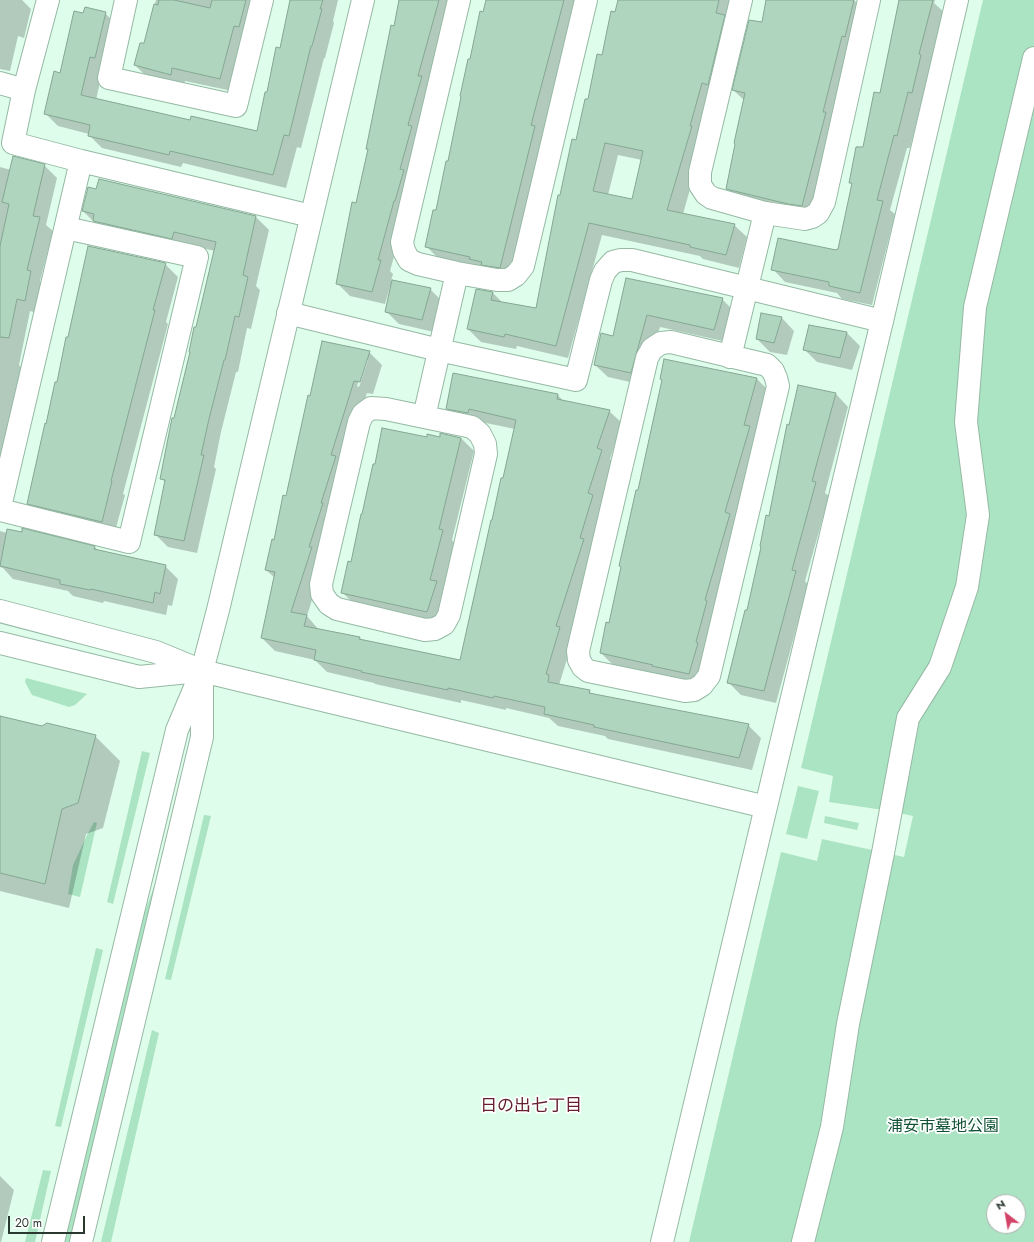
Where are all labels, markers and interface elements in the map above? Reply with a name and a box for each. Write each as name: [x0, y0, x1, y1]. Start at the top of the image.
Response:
district label: 日の出七丁目: [480, 1097, 582, 1117]
park label: 浦安市墓地公園: [887, 1117, 999, 1137]
north arrow: [986, 1194, 1026, 1234]
text: N: [992, 1195, 1008, 1214]
scale bar: [10, 1208, 87, 1234]
text: 20 m: [15, 1214, 42, 1232]

